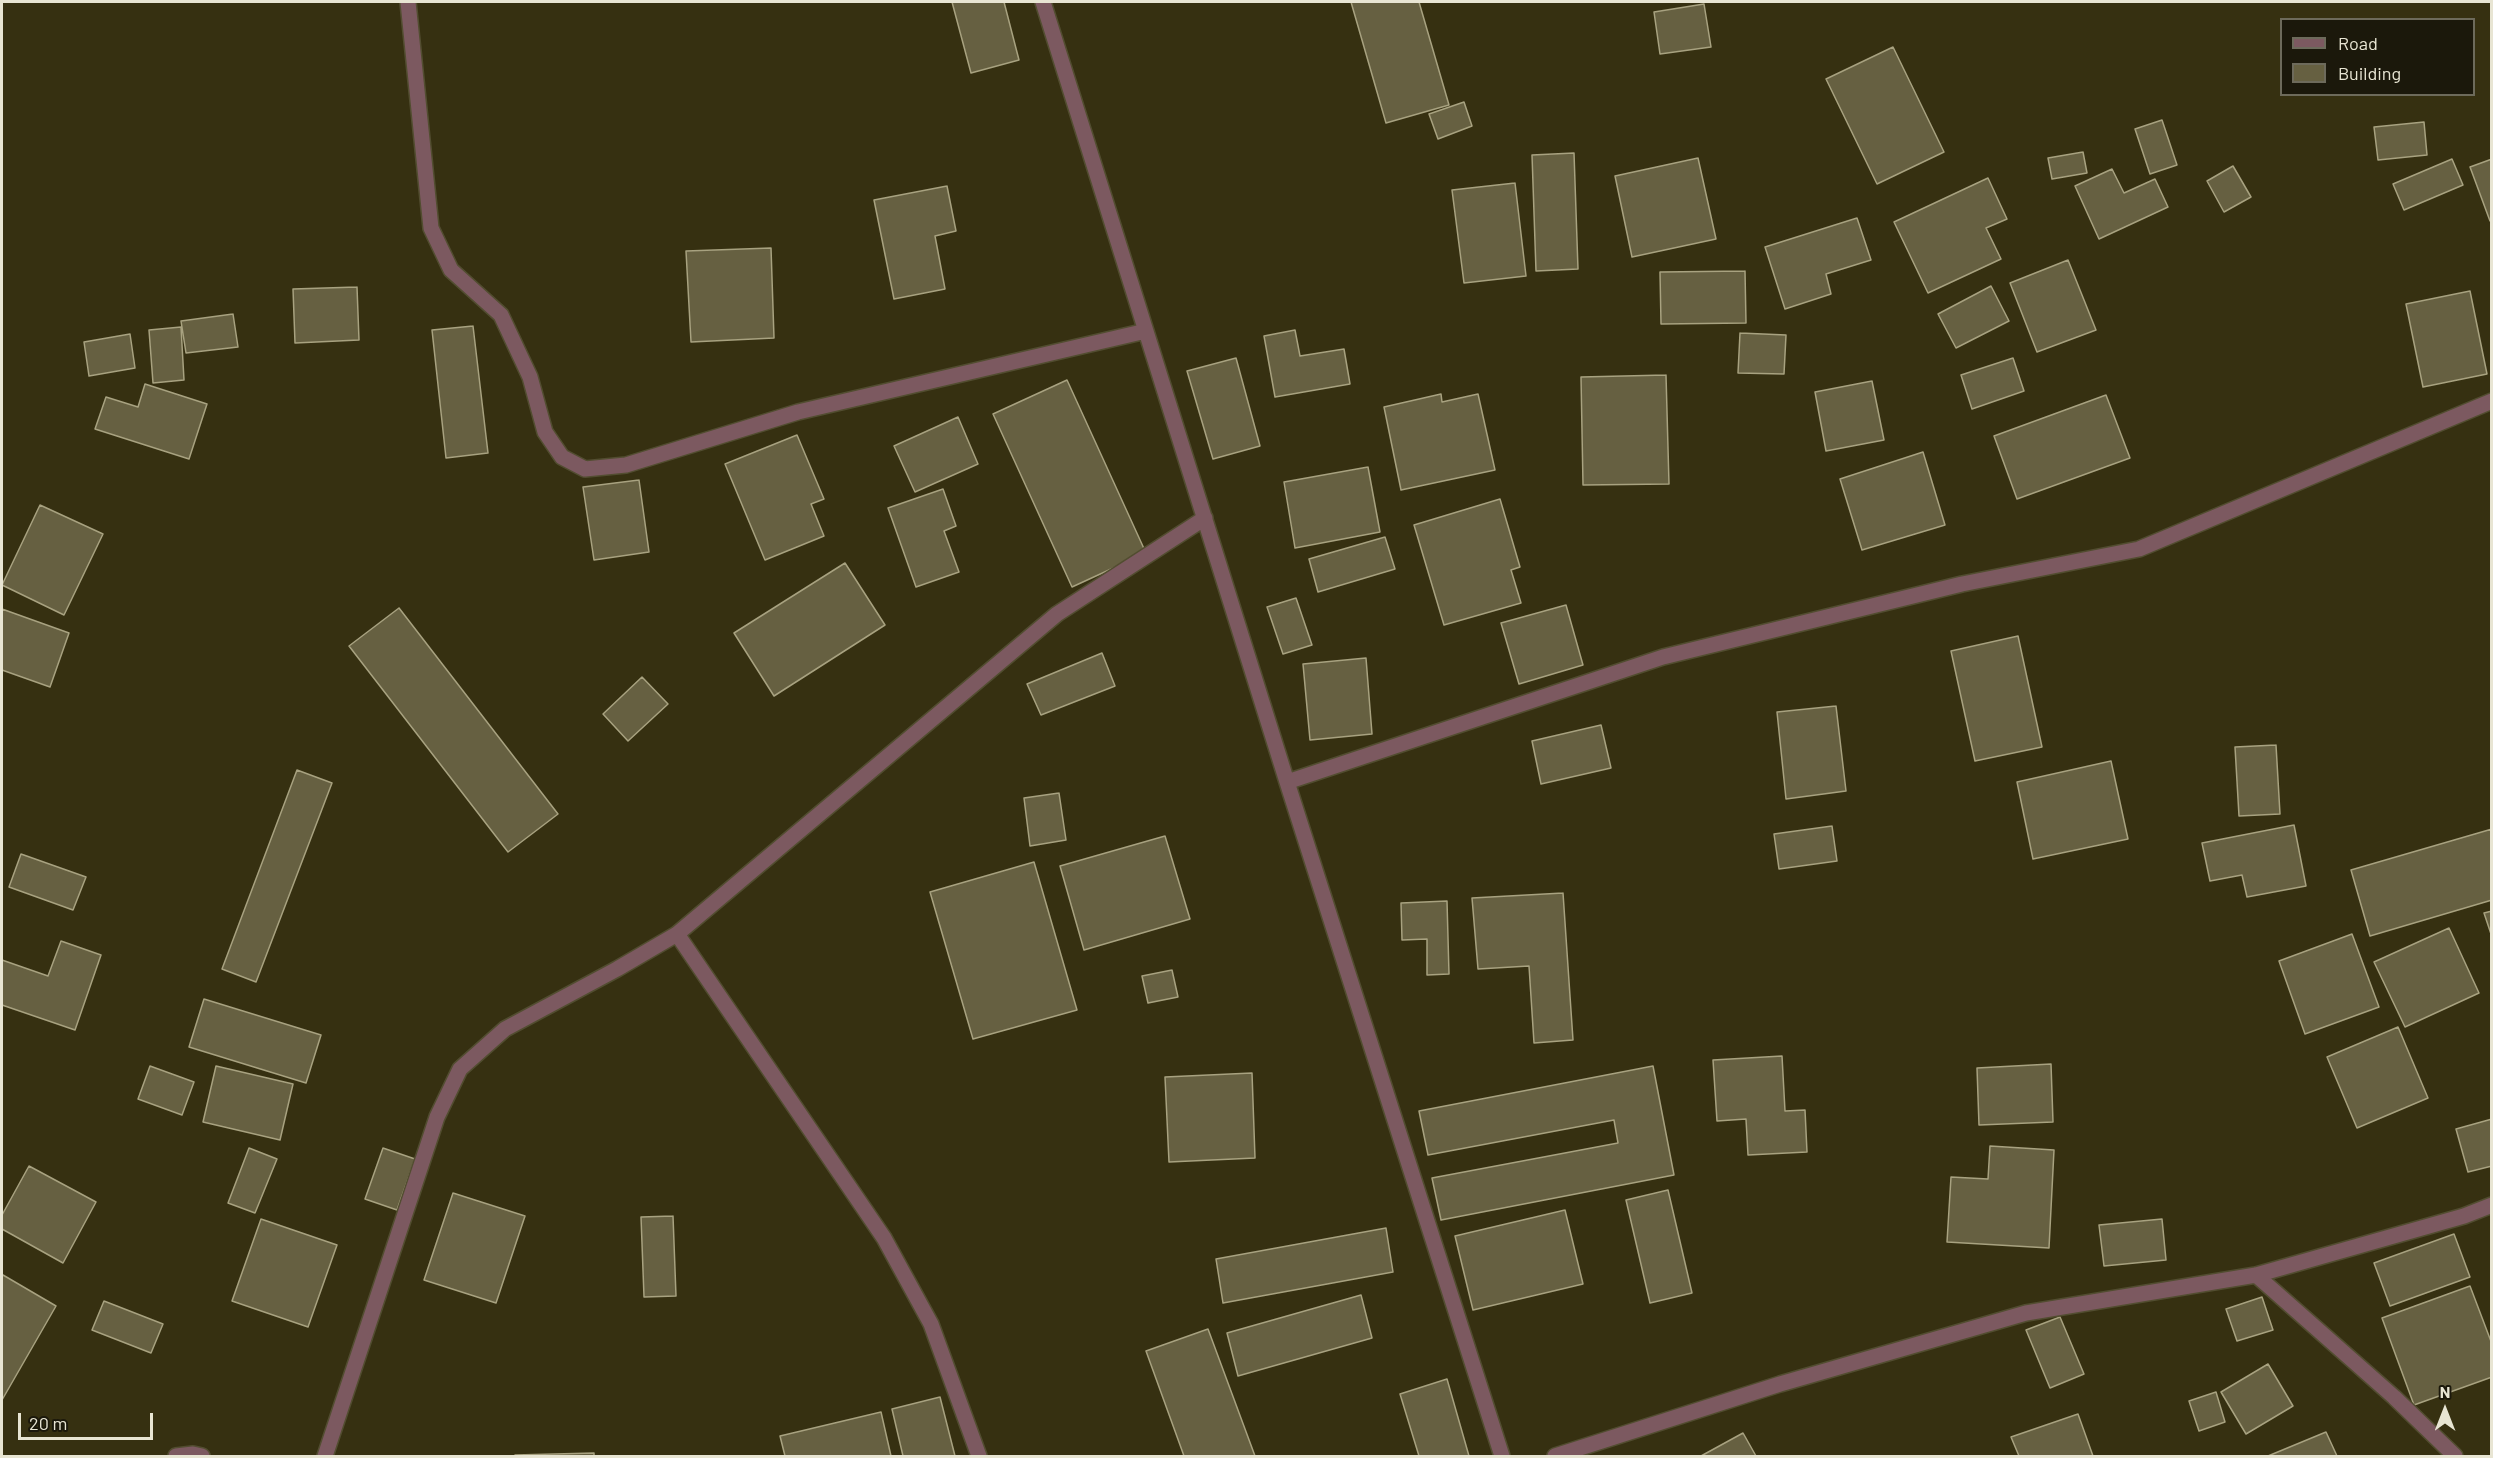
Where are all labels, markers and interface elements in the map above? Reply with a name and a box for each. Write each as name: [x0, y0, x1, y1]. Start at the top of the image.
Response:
legend: [2280, 18, 2475, 96]
text: Road: [2338, 32, 2378, 54]
text: Building: [2338, 62, 2401, 84]
north arrow: [2415, 1380, 2475, 1440]
text: N: [2440, 1382, 2450, 1401]
scale bar: [21, 1401, 156, 1439]
text: 20 m: [29, 1412, 67, 1434]

